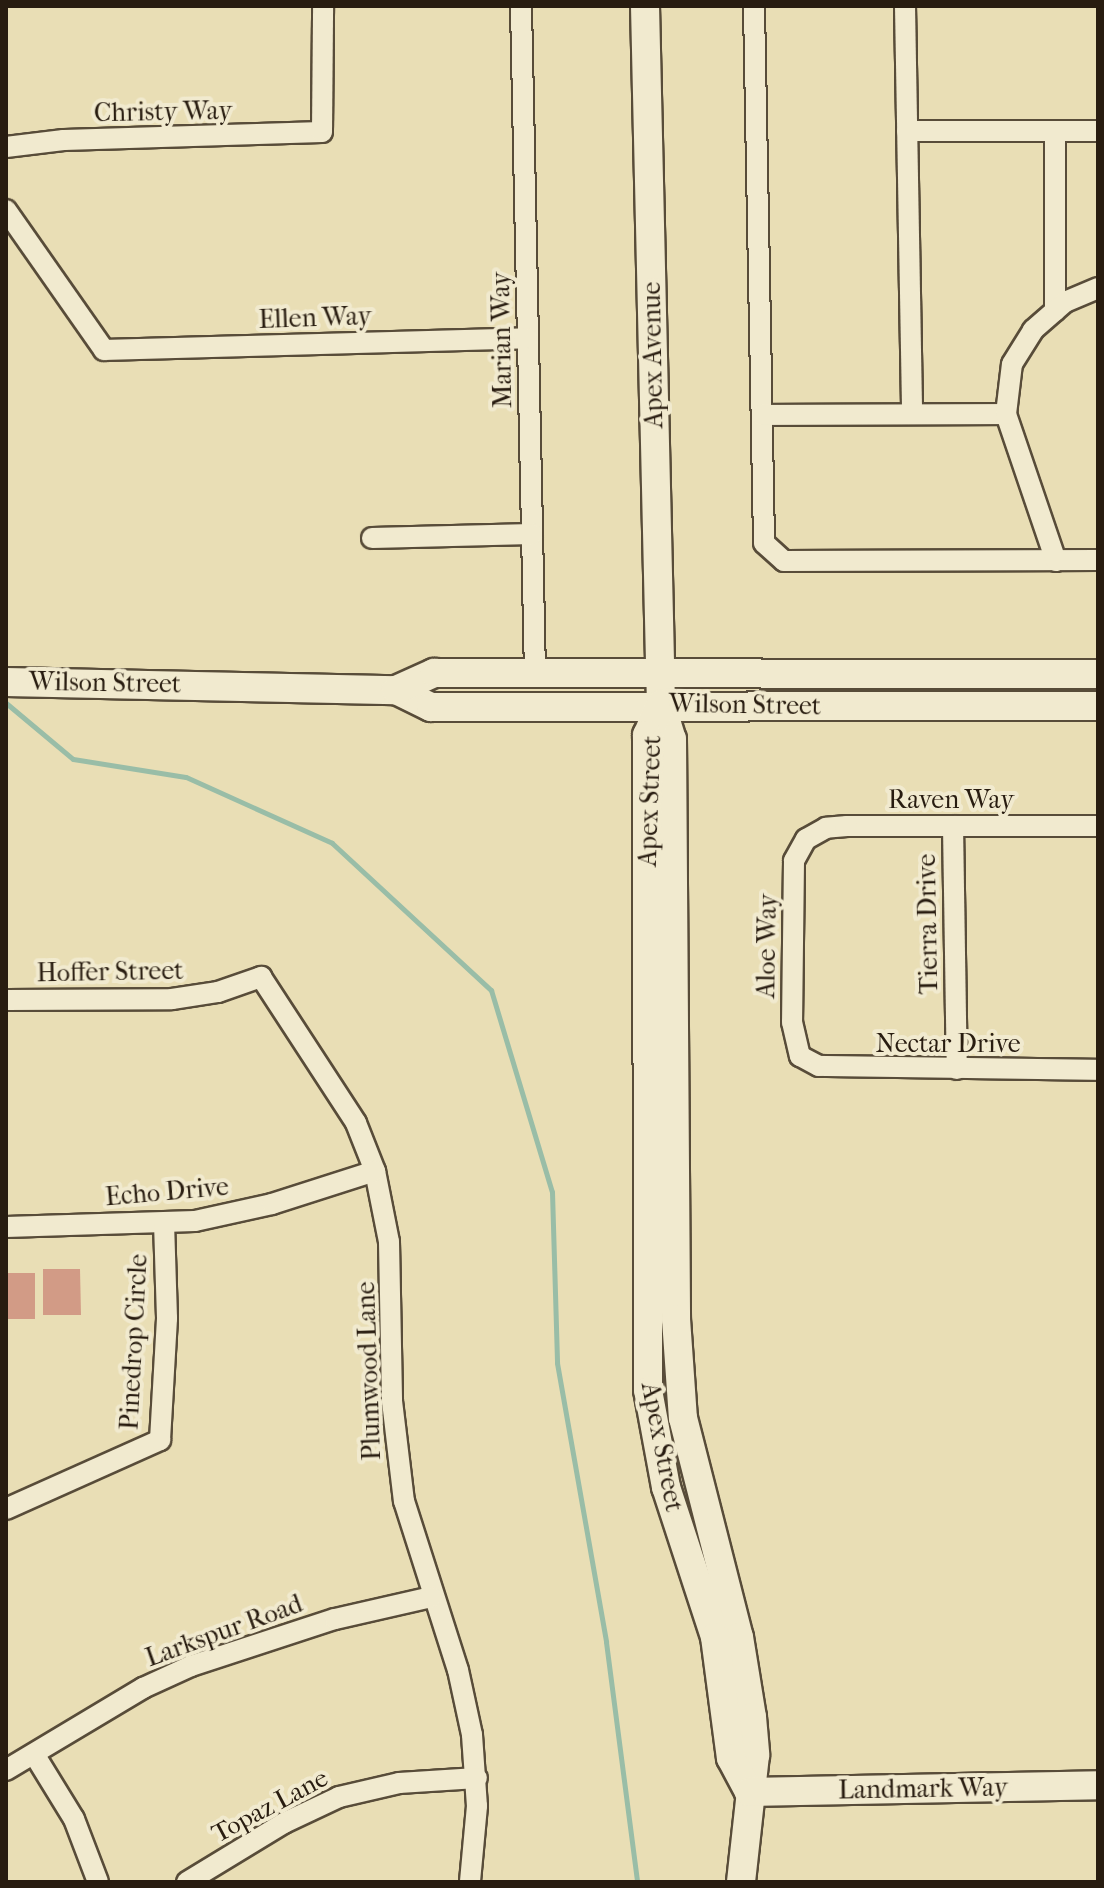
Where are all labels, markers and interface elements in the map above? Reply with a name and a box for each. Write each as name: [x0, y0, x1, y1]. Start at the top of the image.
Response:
street label: Christy Way: [94, 95, 232, 129]
street label: Marian Way: [485, 272, 519, 408]
street label: Apex Avenue: [636, 281, 670, 429]
street label: Ellen Way: [258, 300, 372, 336]
street label: Wilson Street: [29, 666, 181, 700]
street label: Wilson Street: [669, 688, 821, 722]
street label: Apex Street: [632, 735, 668, 867]
street label: Raven Way: [888, 784, 1014, 816]
street label: Tierra Drive: [911, 853, 945, 995]
street label: Aloe Way: [750, 893, 784, 999]
street label: Hoffer Street: [36, 955, 184, 989]
street label: Nectar Drive: [875, 1028, 1021, 1060]
street label: Echo Drive: [104, 1171, 230, 1213]
street label: Pinedrop Circle: [114, 1253, 154, 1431]
street label: Plumwood Lane: [350, 1281, 388, 1461]
street label: Apex Street: [634, 1380, 690, 1514]
street label: Larkspur Road: [141, 1588, 307, 1674]
street label: Topaz Lane: [207, 1762, 333, 1850]
street label: Landmark Way: [838, 1772, 1008, 1806]

